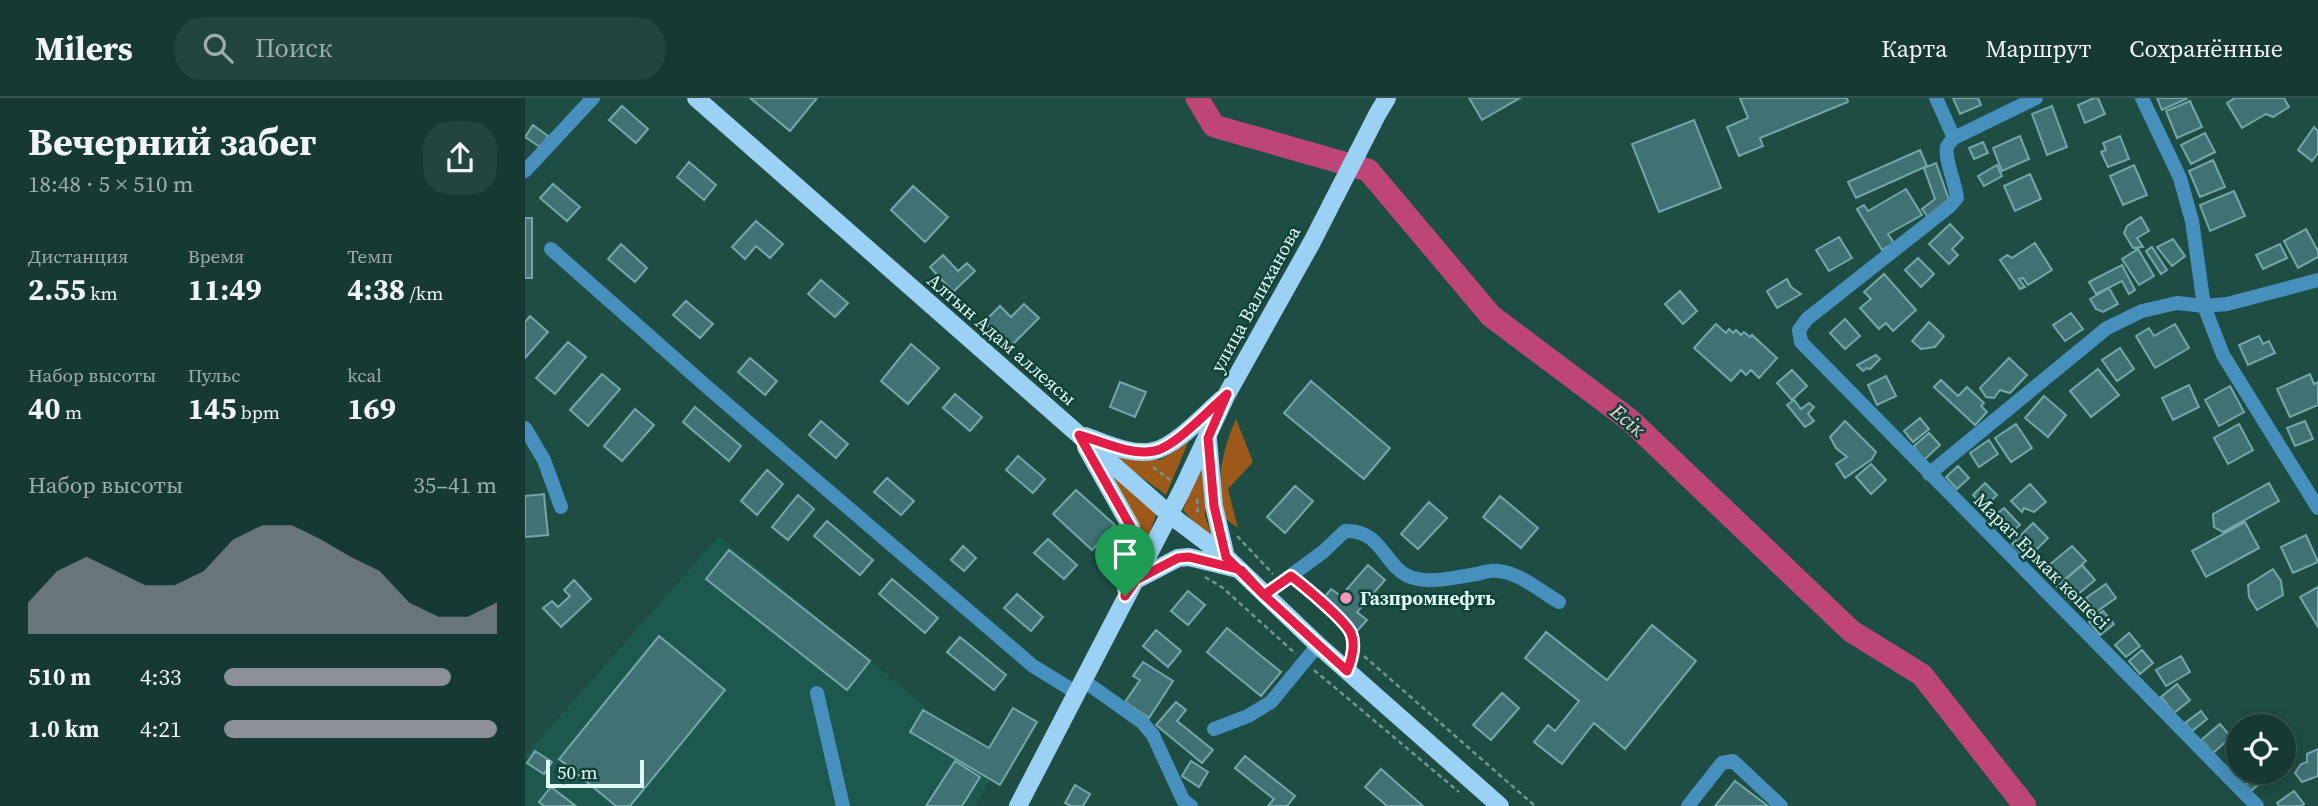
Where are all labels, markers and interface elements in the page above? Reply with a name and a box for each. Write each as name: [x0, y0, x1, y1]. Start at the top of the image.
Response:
search box: [175, 17, 665, 80]
text: Milers: [35, 26, 133, 71]
icon: search: [199, 29, 237, 67]
text: Поиск: [255, 30, 332, 66]
text: Карта: [1881, 32, 1947, 65]
text: Маршрут: [1985, 32, 2091, 65]
text: Сохранённые: [2129, 32, 2283, 65]
text: Вечерний забег: [28, 116, 316, 168]
button: share: [423, 121, 497, 195]
text: 18:48 · 5 × 510 m: [28, 168, 194, 200]
street label: улица Валиханова: [1204, 221, 1306, 377]
text: Дистанция: [28, 243, 128, 269]
text: Время: [188, 243, 244, 269]
text: Темп: [347, 243, 393, 269]
street label: Алтын Адам аллеясы: [922, 267, 1082, 411]
text: 2.55: [28, 269, 86, 310]
text: 11:49: [188, 269, 262, 310]
text: 4:38: [347, 269, 405, 310]
text: km: [86, 280, 118, 306]
text: /km: [405, 280, 443, 306]
text: Набор высоты: [28, 362, 156, 388]
text: Пульс: [188, 362, 240, 388]
text: kcal: [347, 362, 382, 388]
text: 40: [28, 388, 61, 429]
text: 145: [188, 388, 236, 429]
text: 169: [347, 388, 396, 429]
water label: Есік: [1604, 396, 1652, 444]
text: m: [61, 399, 82, 425]
text: bpm: [236, 399, 280, 425]
text: Набор высоты: [28, 469, 183, 501]
text: 35–41 m: [413, 469, 497, 501]
street label: Марат Ермак көшесі: [1968, 487, 2116, 635]
pin: [1095, 524, 1155, 596]
icon: arrive: [1106, 535, 1144, 573]
place label: Газпромнефть: [1360, 585, 1495, 611]
marker: Газпромнефть: [1338, 590, 1354, 606]
text: 510 m: [28, 661, 91, 693]
text: 4:33: [140, 661, 181, 693]
text: 1.0 km: [28, 713, 99, 745]
text: 4:21: [140, 713, 181, 745]
map controls: [2226, 714, 2296, 784]
button: locate: [2226, 714, 2296, 784]
scale bar: [546, 757, 644, 789]
text: 50 m: [557, 759, 598, 785]

